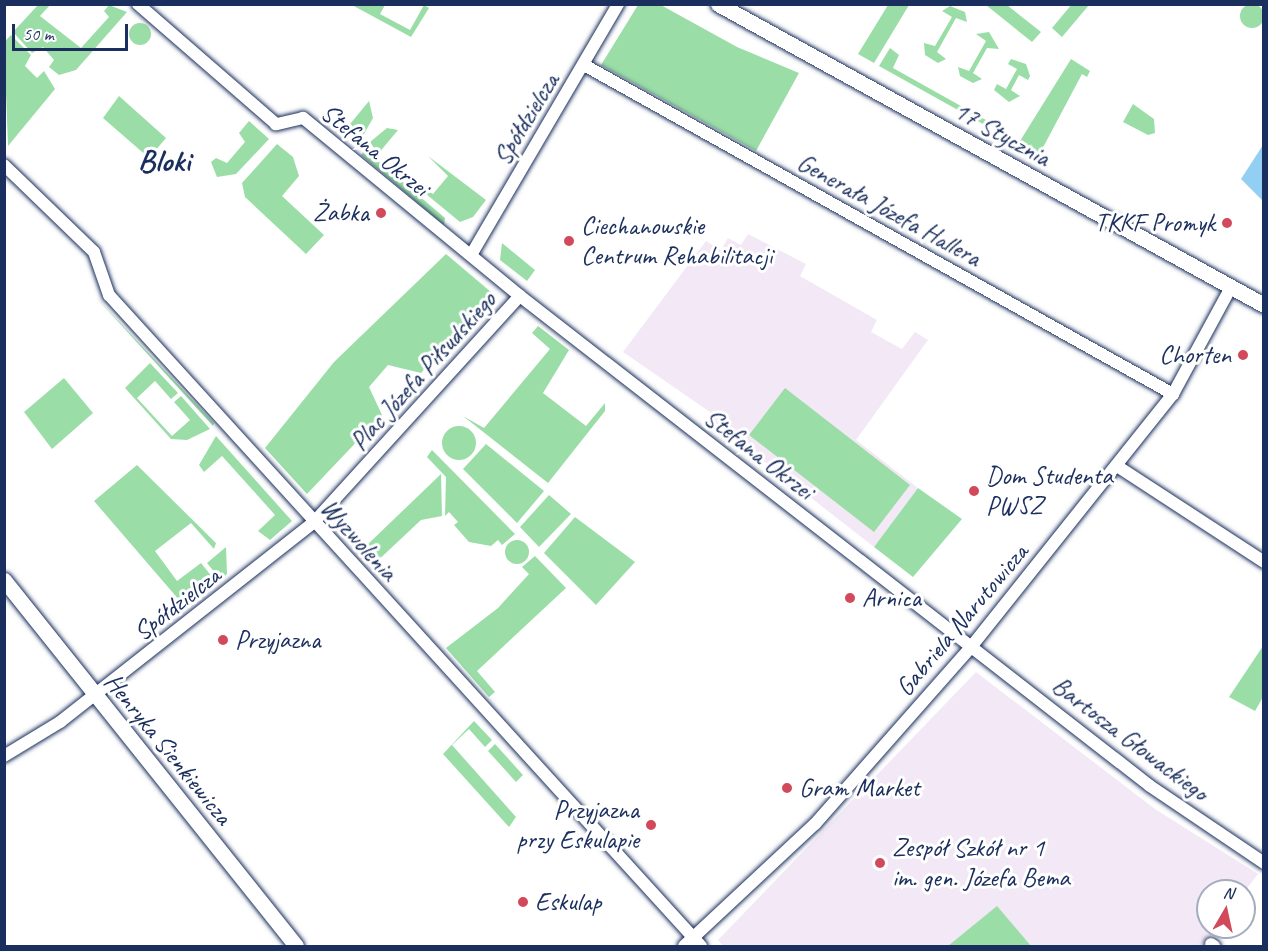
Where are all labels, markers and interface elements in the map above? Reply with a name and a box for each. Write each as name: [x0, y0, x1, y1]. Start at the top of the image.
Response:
scale bar: [15, 12, 130, 50]
text: 50 m: [23, 23, 54, 45]
street label: Spółdzielcza: [486, 67, 566, 171]
street label: 17 Stycznia: [948, 95, 1056, 173]
street label: Stefana Okrzei: [315, 97, 435, 203]
district label: Bloki: [138, 142, 190, 180]
street label: Generała Józefa Hallera: [791, 146, 987, 274]
place label: Żabka: [313, 197, 369, 229]
marker: Żabka: [374, 206, 388, 220]
place label: TKKF Promyk: [1094, 207, 1215, 239]
place label: Ciechanowskie Centrum Rehabilitacji: [581, 210, 770, 272]
marker: TKKF Promyk: [1220, 216, 1234, 230]
marker: Ciechanowskie Centrum Rehabilitacji: [562, 234, 576, 248]
street label: Plac Józefa Piłsudskiego: [343, 285, 503, 457]
place label: Chorten: [1159, 339, 1231, 371]
marker: Chorten: [1236, 348, 1250, 362]
street label: Stefana Okrzei: [698, 402, 820, 506]
place label: Dom Studenta PWSZ: [986, 460, 1112, 522]
marker: Dom Studenta PWSZ: [967, 484, 981, 498]
street label: Wyzwolenia: [314, 493, 404, 587]
street label: Gabriela Narutowicza: [889, 537, 1035, 703]
street label: Spółdzielcza: [127, 560, 227, 648]
place label: Arnica: [862, 582, 921, 614]
marker: Arnica: [843, 591, 857, 605]
place label: Przyjazna: [235, 624, 320, 656]
marker: Przyjazna: [216, 633, 230, 647]
street label: Henryka Sienkiewicza: [97, 667, 239, 831]
street label: Bartosza Głowackiego: [1046, 670, 1214, 808]
place label: Gram Market: [799, 772, 920, 804]
marker: Gram Market: [780, 781, 794, 795]
place label: Przyjazna przy Eskulapie: [517, 794, 639, 856]
marker: Przyjazna przy Eskulapie: [644, 818, 658, 832]
place label: Zespół Szkół nr 1 im. gen. Józefa Bema: [892, 832, 1069, 894]
marker: Zespół Szkół nr 1 im. gen. Józefa Bema: [873, 856, 887, 870]
north arrow: [1196, 879, 1256, 939]
text: N: [1222, 883, 1235, 904]
place label: Eskulap: [535, 886, 601, 918]
marker: Eskulap: [516, 895, 530, 909]

